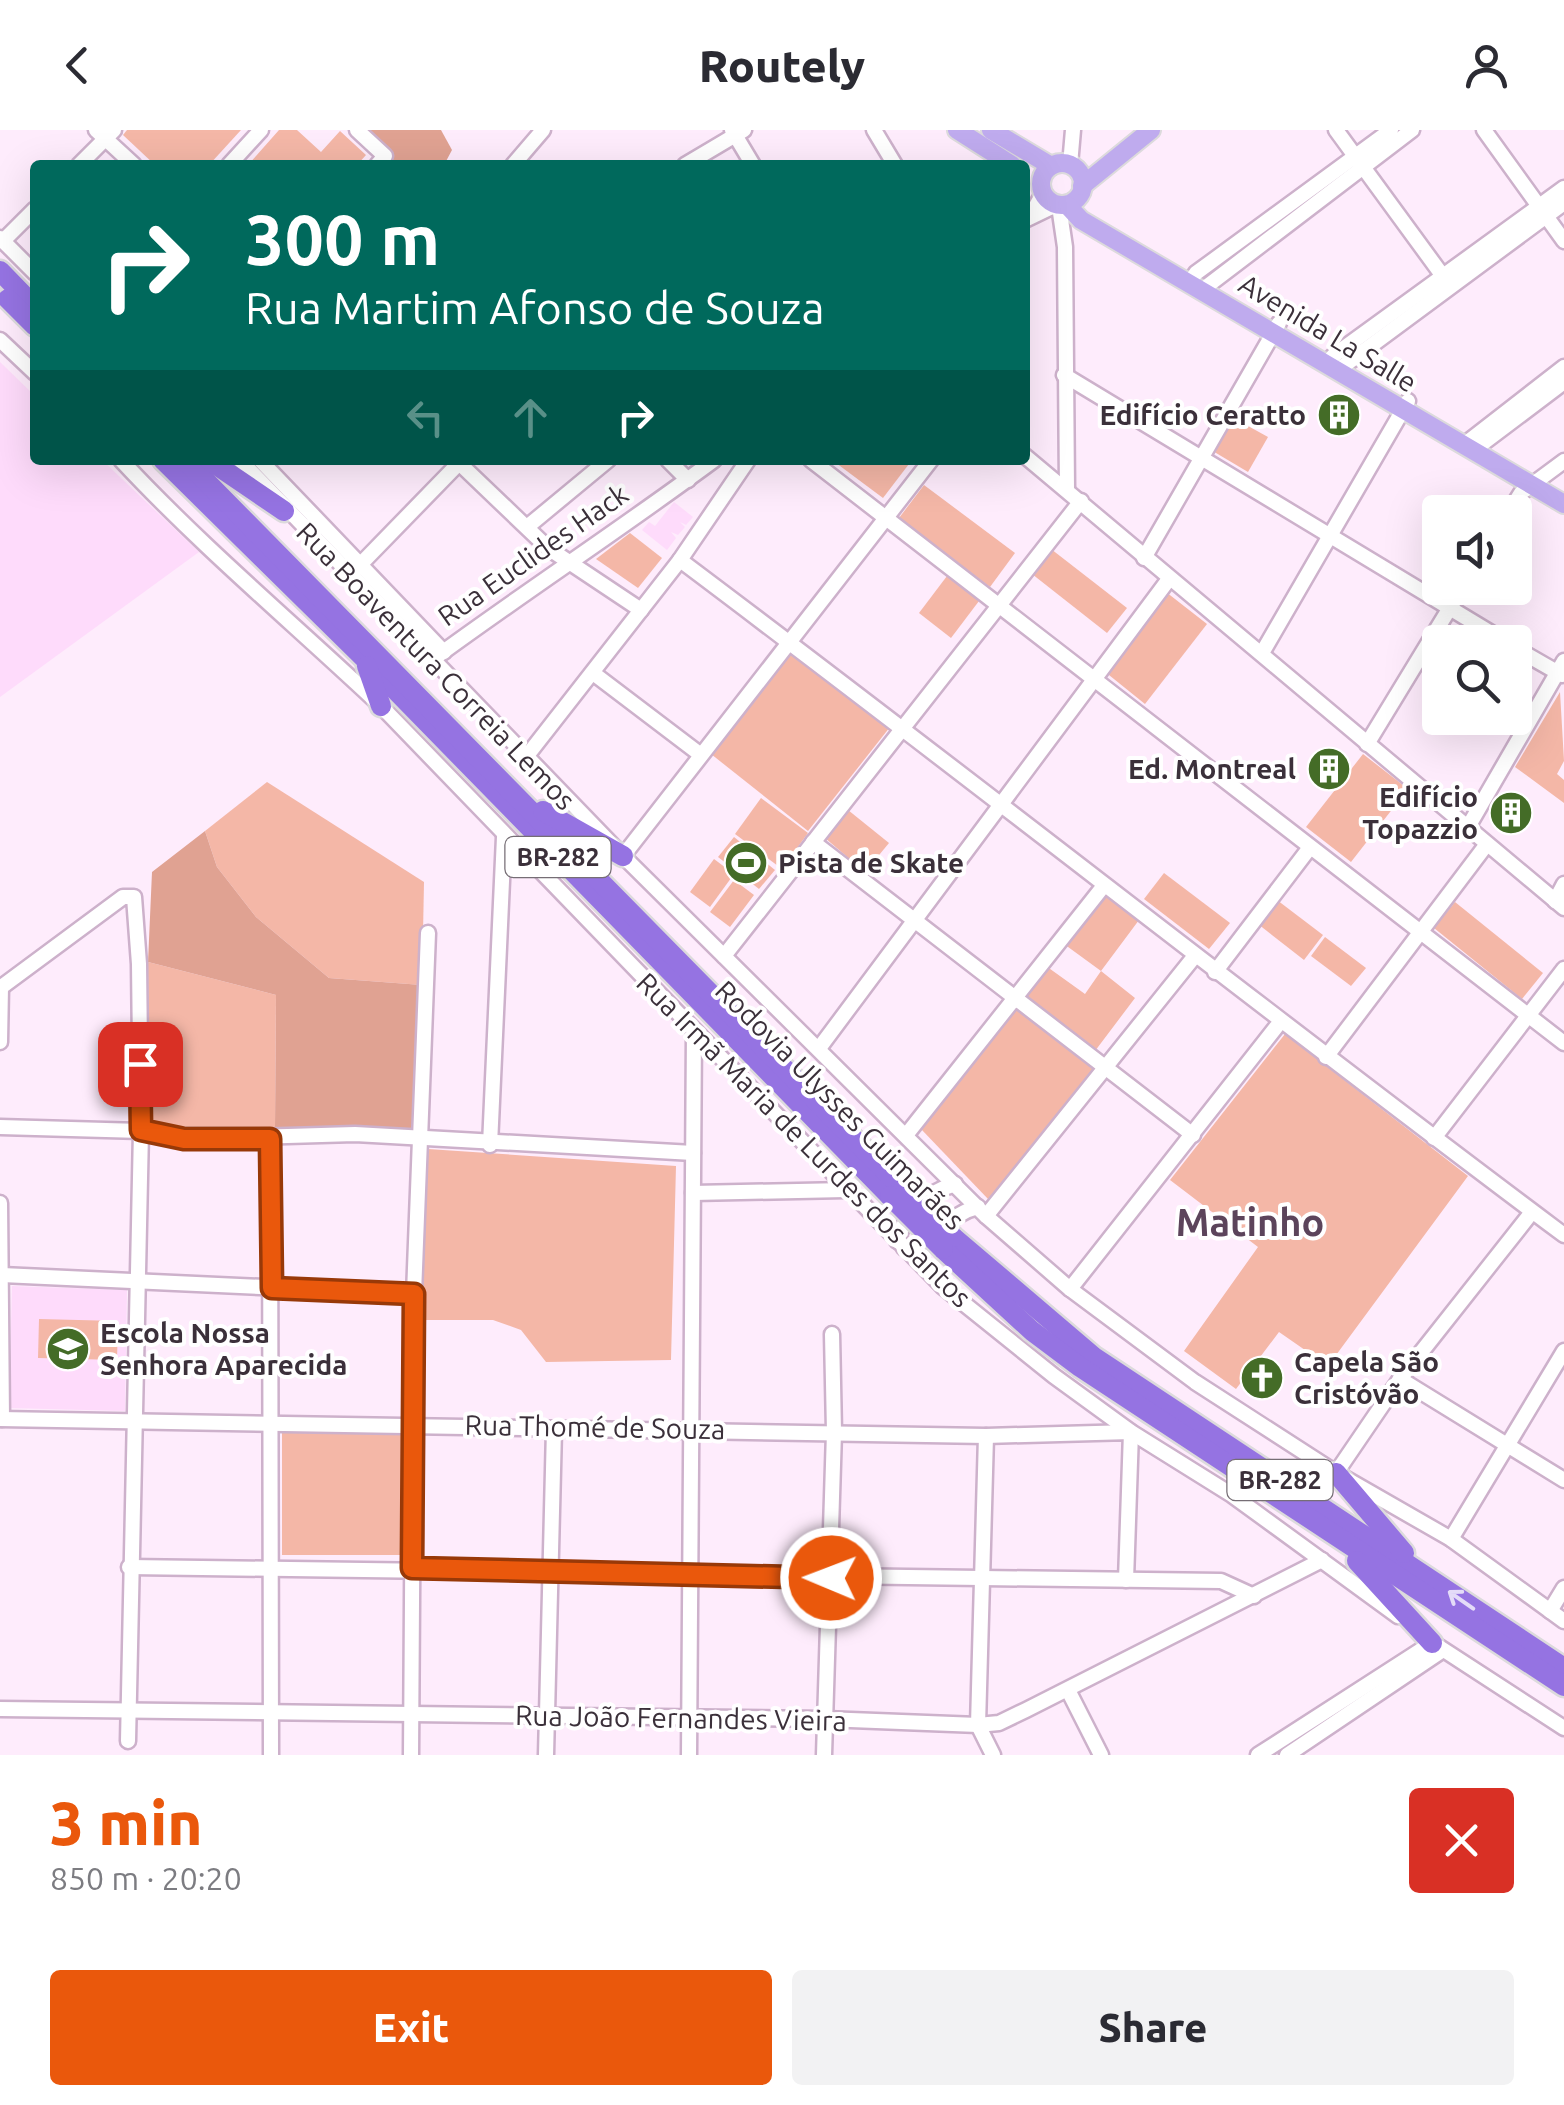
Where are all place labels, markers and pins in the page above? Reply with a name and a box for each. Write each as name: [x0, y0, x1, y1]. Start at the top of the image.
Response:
building icon: Edifício Ceratto: [1316, 392, 1362, 438]
place label: Edifício Ceratto: [1099, 399, 1306, 430]
building icon: Ed. Montreal: [1306, 746, 1352, 792]
place label: Ed. Montreal: [1128, 753, 1296, 784]
place label: Edifício Topazzio: [1362, 781, 1478, 844]
building icon: Edifício Topazzio: [1488, 790, 1534, 836]
sports icon: Pista de Skate: [723, 840, 769, 886]
place label: Pista de Skate: [778, 847, 964, 878]
pin: [98, 1022, 183, 1107]
place label: Escola Nossa Senhora Aparecida: [100, 1317, 347, 1380]
school or university icon: Escola Nossa Senhora Aparecida: [45, 1326, 91, 1372]
place label: Capela São Cristóvão: [1294, 1346, 1439, 1409]
church icon: Capela São Cristóvão: [1239, 1355, 1285, 1401]

